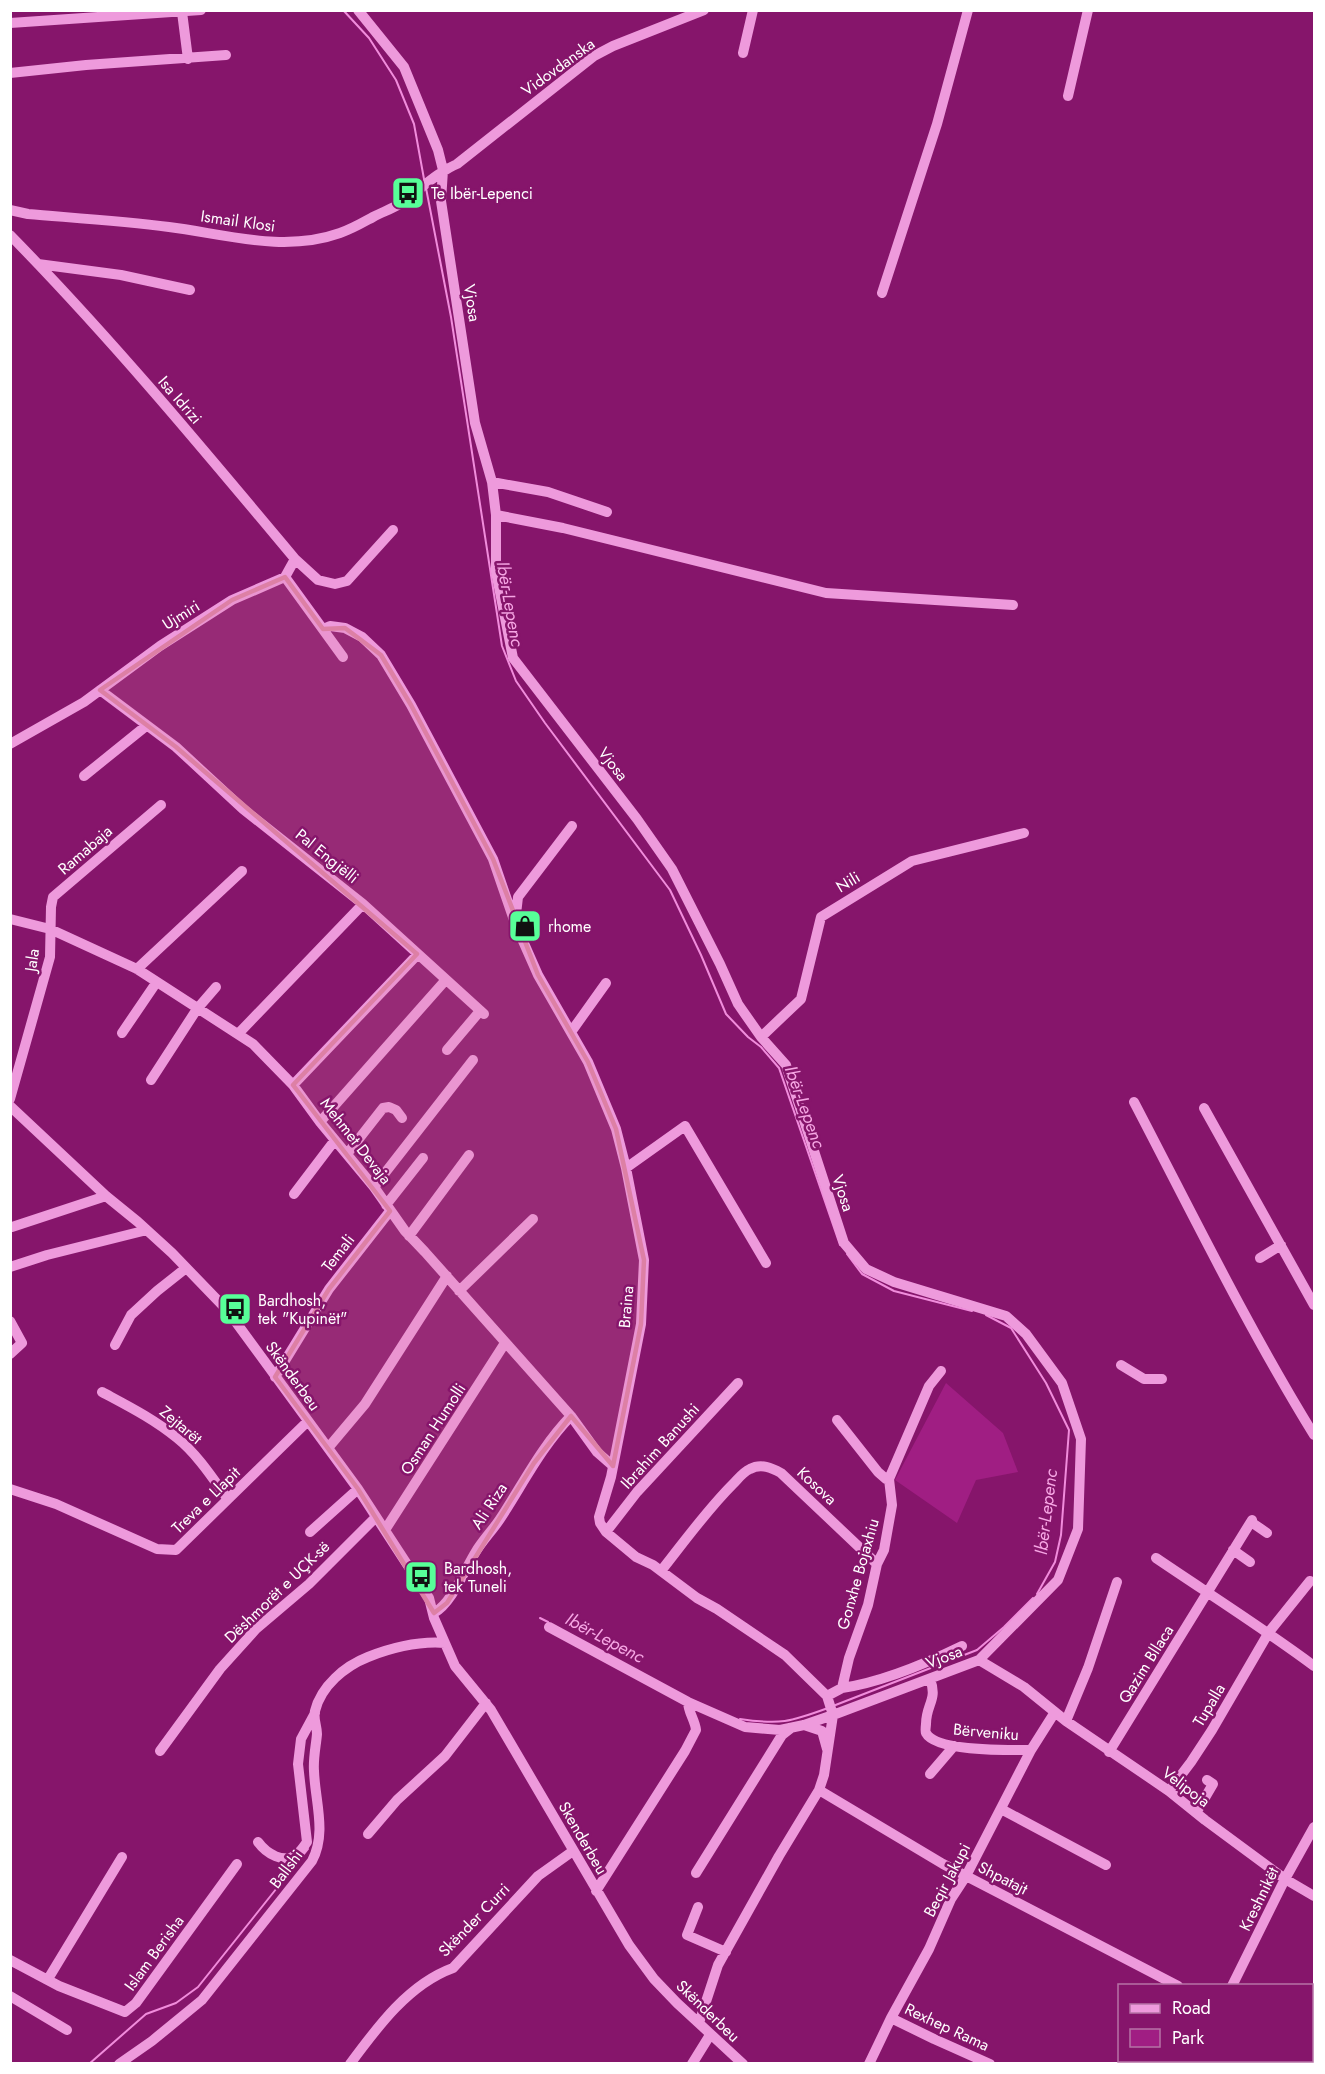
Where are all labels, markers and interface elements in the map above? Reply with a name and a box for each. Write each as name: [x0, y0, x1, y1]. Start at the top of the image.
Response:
street label: Vidovdanska: [517, 32, 599, 102]
bus stop icon: Te Ibër-Lepenci: [390, 175, 426, 211]
place label: Te Ibër-Lepenci: [431, 182, 533, 205]
street label: Ismail Klosi: [199, 204, 277, 238]
street label: Vjosa: [458, 283, 486, 323]
street label: Isa Idrizi: [153, 371, 207, 429]
water label: Ibër-Lepenc: [490, 559, 530, 649]
street label: Ujmiri: [158, 595, 204, 635]
street label: Vjosa: [592, 742, 634, 786]
street label: Ramabaja: [53, 820, 117, 880]
street label: Pal Engjëlli: [290, 823, 364, 889]
street label: Nili: [832, 866, 864, 898]
shop icon: rhome: [507, 908, 543, 944]
place label: rhome: [548, 915, 591, 938]
street label: Jala: [19, 947, 45, 975]
water label: Ibër-Lepenc: [778, 1062, 832, 1153]
street label: Mehmet Devaja: [315, 1093, 397, 1189]
street label: Vjosa: [826, 1172, 860, 1214]
street label: Temali: [316, 1229, 360, 1277]
street label: Braina: [613, 1285, 639, 1329]
place label: Bardhosh, tek "Kupinët": [258, 1289, 348, 1330]
bus stop icon: Bardhosh, tek "Kupinët": [217, 1291, 253, 1327]
street label: Skënderbeu: [260, 1337, 326, 1415]
street label: Osman Humolli: [395, 1379, 471, 1479]
street label: Ibrahim Banushi: [615, 1398, 705, 1494]
street label: Zejtarët: [155, 1400, 207, 1450]
street label: Treva e Llapit: [166, 1461, 246, 1539]
street label: Kosova: [792, 1462, 842, 1510]
water label: Ibër-Lepenc: [1028, 1467, 1064, 1556]
street label: Ali Riza: [465, 1478, 513, 1534]
street label: Gonxhe Bojaxhiu: [831, 1516, 885, 1632]
street label: Dëshmorët e UÇK-së: [219, 1536, 335, 1648]
place label: Bardhosh, tek Tuneli: [444, 1557, 512, 1598]
bus stop icon: Bardhosh, tek Tuneli: [403, 1559, 439, 1595]
water label: Ibër-Lepenc: [561, 1606, 650, 1670]
street label: Qazim Bllaca: [1113, 1620, 1179, 1708]
street label: Vjosa: [922, 1640, 966, 1674]
street label: Tupalla: [1187, 1679, 1231, 1731]
street label: Bërveniku: [952, 1718, 1020, 1746]
street label: Velipoja: [1157, 1761, 1215, 1813]
street label: Skenderbeu: [553, 1797, 613, 1879]
street label: Beqir Jakupi: [918, 1839, 976, 1921]
street label: Ballshi: [264, 1845, 308, 1893]
street label: Shpatajt: [974, 1856, 1032, 1900]
street label: Kreshnikët: [1234, 1863, 1284, 1935]
street label: Skënder Curri: [433, 1878, 515, 1962]
street label: Islam Berisha: [119, 1910, 189, 1996]
street label: Skënderbeu: [671, 1975, 745, 2047]
legend: [1118, 1984, 1313, 2062]
text: Road: [1172, 1995, 1211, 2021]
street label: Rexhep Rama: [901, 1997, 993, 2057]
text: Park: [1172, 2025, 1204, 2051]

